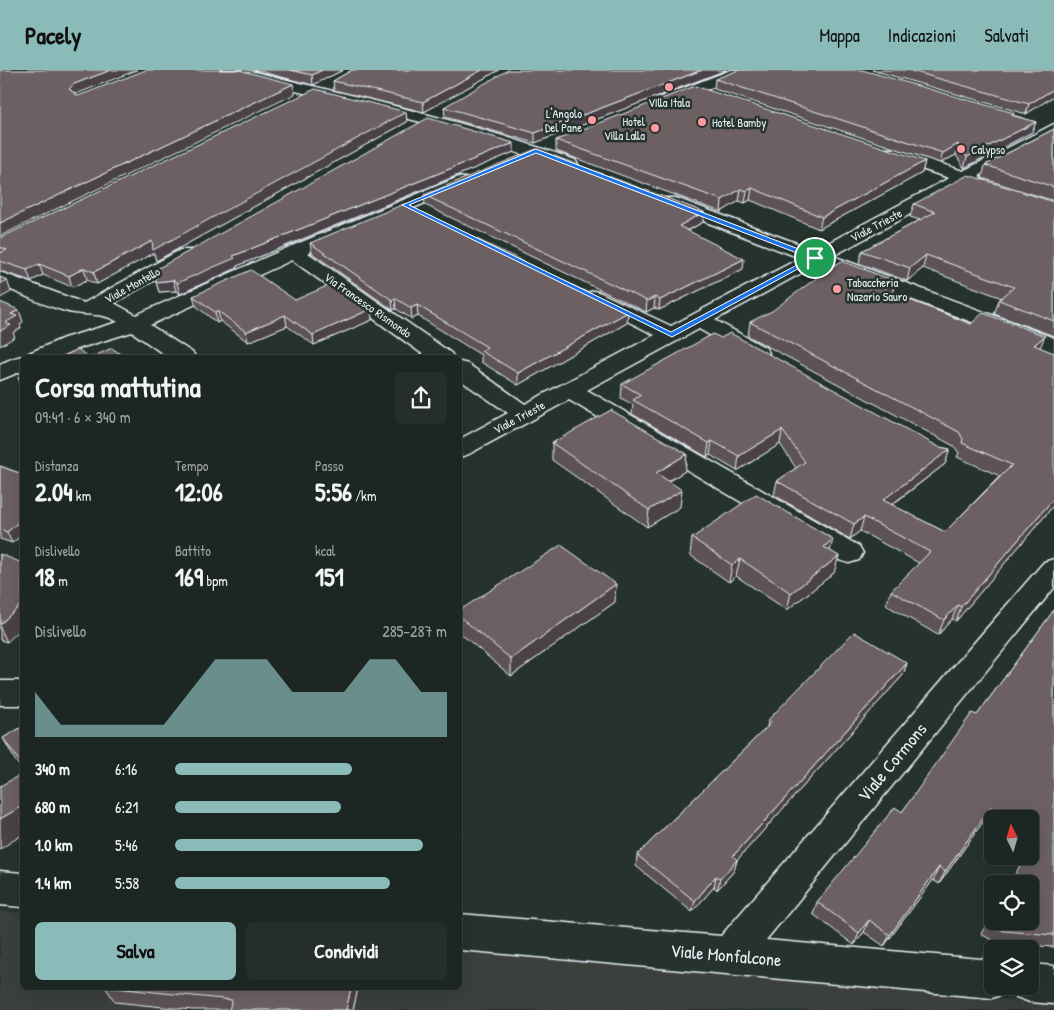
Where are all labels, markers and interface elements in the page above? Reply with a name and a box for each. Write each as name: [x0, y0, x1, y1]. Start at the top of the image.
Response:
text: Pacely: [25, 19, 81, 51]
text: Mappa: [820, 23, 860, 48]
text: Indicazioni: [888, 23, 956, 48]
text: Salvati: [984, 23, 1029, 48]
marker: VIlla Itala: [663, 81, 675, 93]
place label: VIlla Itala: [648, 94, 690, 111]
place label: L'Angolo Del Pane: [545, 105, 582, 136]
place label: Hotel Villa Lalla: [604, 113, 646, 144]
marker: L'Angolo Del Pane: [586, 114, 598, 126]
place label: Hotel Bamby: [712, 114, 766, 131]
marker: Hotel Bamby: [696, 116, 708, 128]
marker: Hotel Villa Lalla: [649, 122, 661, 134]
place label: Calypso: [971, 141, 1005, 158]
marker: Calypso: [955, 143, 967, 155]
street label: Viale Trieste: [847, 204, 905, 246]
pin: [794, 237, 836, 279]
icon: arrive: [801, 244, 829, 272]
street label: Viale Montello: [101, 263, 163, 307]
street label: Via Francesco Rismondo: [321, 268, 415, 342]
place label: Tabaccheria Nazario Sauro: [847, 274, 907, 305]
marker: Tabaccheria Nazario Sauro: [831, 283, 843, 295]
text: Corsa mattutina: [35, 368, 201, 406]
button: share: [395, 372, 447, 424]
street label: Viale Trieste: [490, 396, 548, 438]
text: 09:41 · 6 × 340 m: [35, 406, 131, 428]
text: Distanza: [35, 456, 78, 475]
text: Tempo: [175, 456, 208, 475]
text: Passo: [315, 456, 344, 475]
text: 2.04: [35, 475, 73, 509]
text: 12:06: [175, 475, 223, 509]
text: 5:56: [315, 475, 352, 509]
text: km: [73, 486, 91, 505]
text: /km: [352, 486, 376, 505]
text: Dislivello: [35, 541, 80, 560]
text: Battito: [175, 541, 211, 560]
text: kcal: [315, 541, 335, 560]
text: 18: [35, 560, 55, 594]
text: 169: [175, 560, 203, 594]
text: 151: [315, 560, 344, 594]
text: m: [55, 571, 68, 590]
text: bpm: [203, 571, 228, 590]
text: Dislivello: [35, 620, 86, 642]
text: 285–287 m: [382, 620, 447, 642]
street label: Viale Cormons: [852, 717, 932, 807]
text: 340 m: [35, 758, 70, 780]
text: 6:16: [115, 758, 137, 780]
text: 680 m: [35, 796, 70, 818]
text: 6:21: [115, 796, 138, 818]
north arrow: [984, 810, 1039, 865]
map controls: [984, 810, 1039, 995]
text: 1.0 km: [35, 834, 73, 856]
text: 5:46: [115, 834, 138, 856]
text: 1.4 km: [35, 872, 71, 894]
text: 5:58: [115, 872, 139, 894]
button: locate: [984, 875, 1039, 930]
button: Salva: [35, 922, 236, 980]
button: Condividi: [246, 922, 447, 980]
street label: Viale Monfalcone: [669, 938, 783, 972]
button: layers: [984, 940, 1039, 995]

